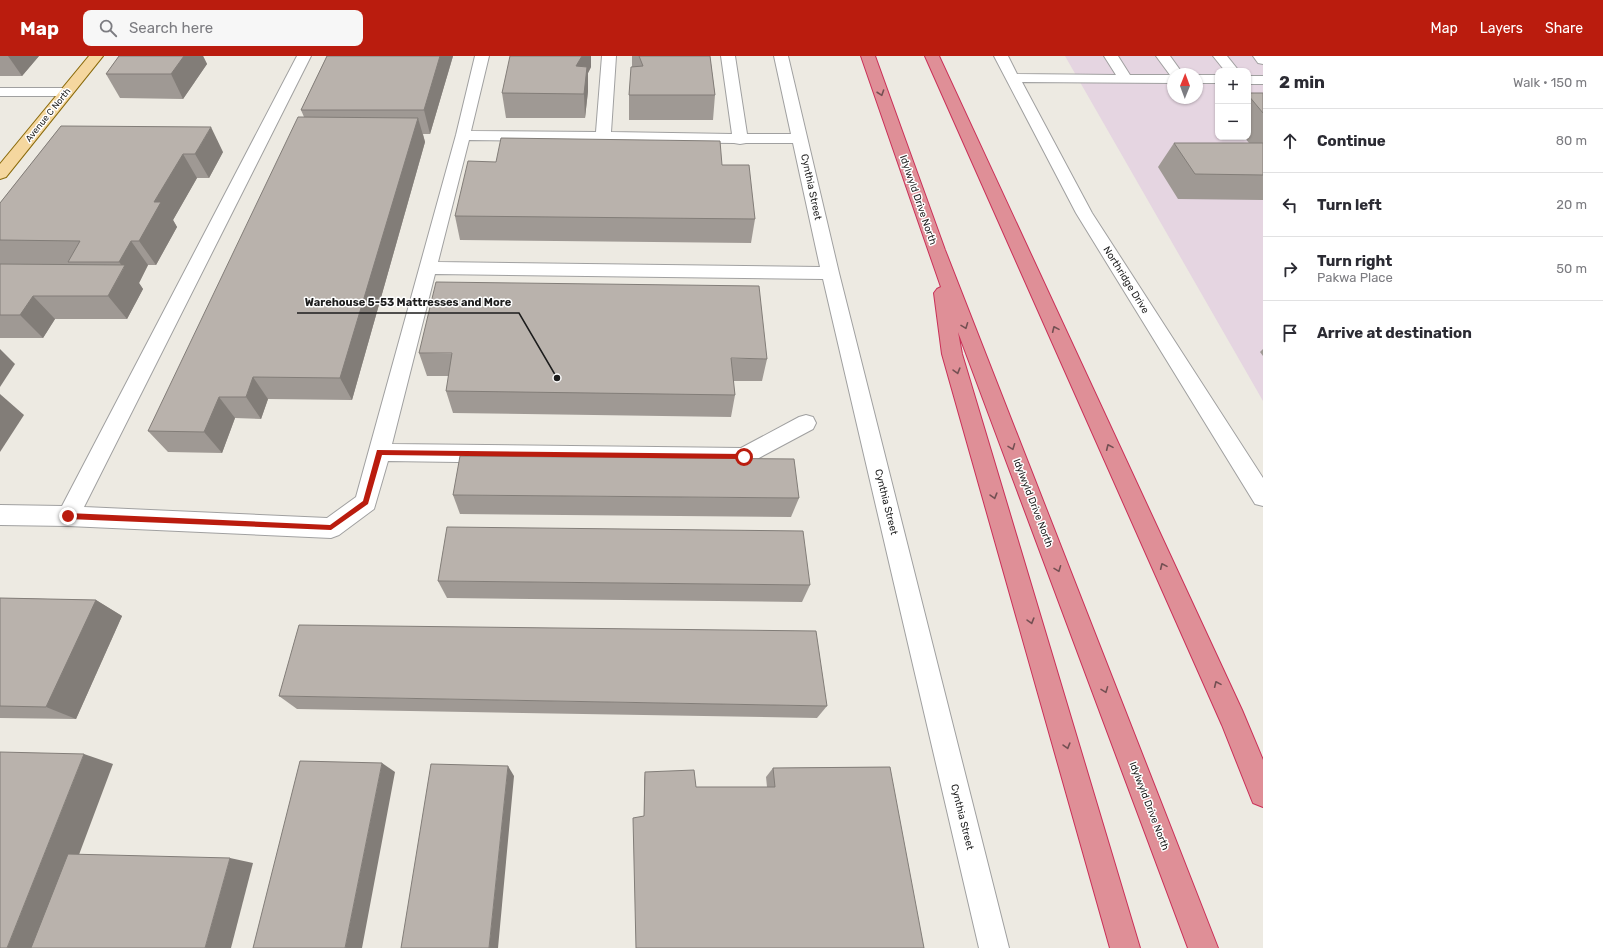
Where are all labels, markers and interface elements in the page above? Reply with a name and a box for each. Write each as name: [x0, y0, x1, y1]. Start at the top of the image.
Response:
search box: [83, 10, 363, 46]
text: Map: [20, 17, 59, 40]
icon: search: [97, 17, 119, 39]
text: Search here: [129, 19, 213, 37]
text: Map: [1431, 20, 1458, 37]
text: Layers: [1480, 20, 1523, 37]
text: Share: [1545, 20, 1583, 37]
north arrow: [1167, 68, 1203, 104]
map controls: [1215, 68, 1251, 140]
button: +: [1215, 68, 1251, 104]
text: 2 min: [1279, 72, 1325, 92]
text: Walk · 150 m: [1513, 75, 1587, 90]
street label: Avenue C North: [23, 86, 73, 144]
one-way arrow: [876, 89, 885, 96]
button: −: [1215, 104, 1251, 140]
icon: ahead: [1279, 130, 1301, 152]
text: Continue: [1317, 132, 1386, 150]
text: 80 m: [1556, 133, 1587, 148]
street label: Cynthia Street: [798, 153, 824, 221]
street label: Idylwyld Drive North: [897, 154, 939, 246]
icon: left: [1279, 194, 1301, 216]
text: Turn left: [1317, 196, 1382, 214]
text: 20 m: [1556, 197, 1587, 212]
street label: Northridge Drive: [1101, 244, 1152, 316]
text: Turn right: [1317, 252, 1392, 270]
icon: right: [1279, 258, 1301, 280]
text: 50 m: [1556, 261, 1587, 276]
text: Pakwa Place: [1317, 270, 1393, 285]
callout: Warehouse 5-53 Mattresses and More: [297, 290, 519, 313]
text: Warehouse 5-53 Mattresses and More: [305, 296, 512, 309]
one-way arrow: [960, 322, 968, 329]
icon: arrive: [1279, 322, 1301, 344]
text: Arrive at destination: [1317, 324, 1472, 342]
one-way arrow: [1052, 326, 1060, 333]
one-way arrow: [952, 368, 961, 375]
one-way arrow: [1007, 444, 1015, 451]
one-way arrow: [1106, 444, 1114, 452]
route start: [735, 448, 753, 466]
street label: Idylwyld Drive North: [1011, 457, 1055, 549]
street label: Cynthia Street: [872, 468, 900, 536]
one-way arrow: [989, 492, 998, 499]
route end: [59, 507, 77, 525]
one-way arrow: [1160, 562, 1168, 570]
one-way arrow: [1054, 565, 1062, 572]
one-way arrow: [1026, 617, 1035, 624]
one-way arrow: [1214, 681, 1222, 688]
one-way arrow: [1100, 687, 1108, 694]
one-way arrow: [1062, 742, 1070, 749]
street label: Idylwyld Drive North: [1127, 760, 1171, 852]
street label: Cynthia Street: [948, 783, 976, 851]

